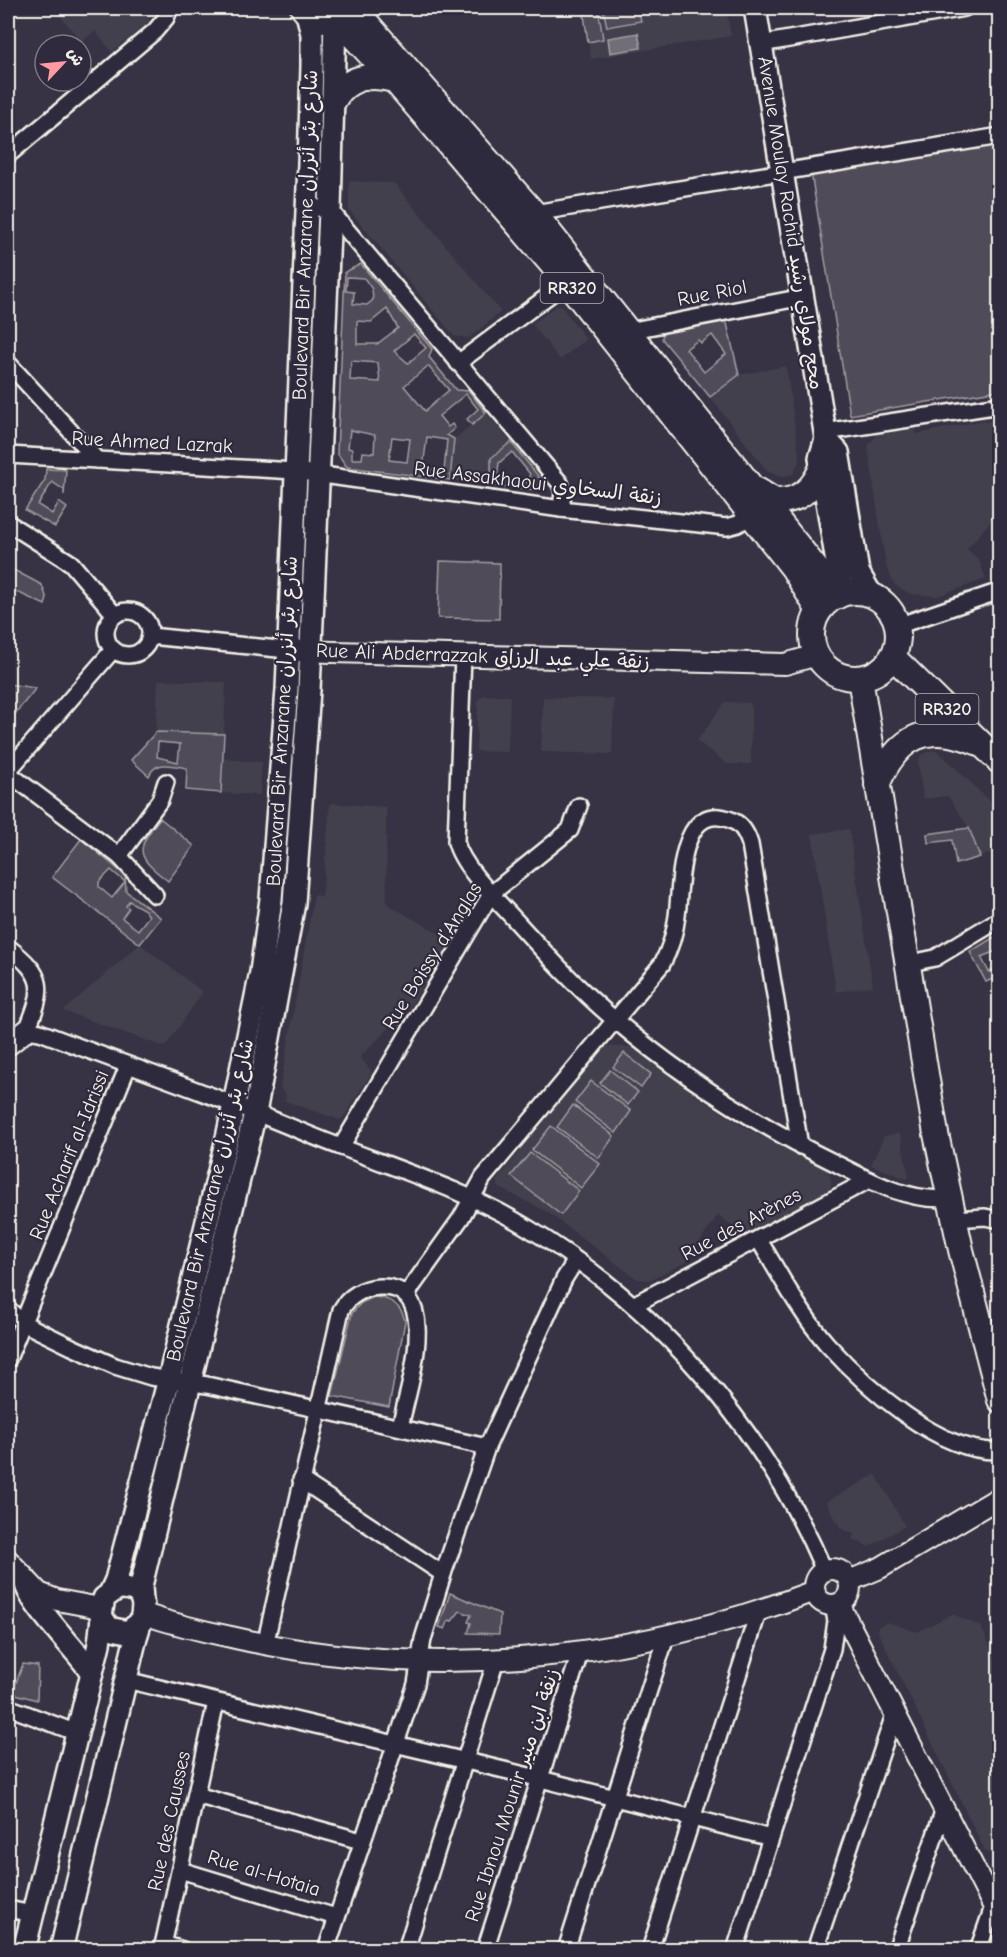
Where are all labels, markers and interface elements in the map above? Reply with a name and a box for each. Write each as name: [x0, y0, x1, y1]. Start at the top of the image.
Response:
north arrow: [33, 33, 93, 93]
text: ش: [64, 45, 88, 69]
street label: Avenue Moulay Rachid محج مولاي رشيد: [750, 55, 829, 392]
street label: Boulevard Bir Anzarane شارع بئر أنزران: [288, 69, 324, 401]
road number: RR320: [540, 273, 604, 303]
street label: Rue Riol: [675, 275, 749, 311]
street label: Rue Ahmed Lazrak: [71, 426, 233, 458]
street label: Rue Assakhaoui زنقة السخاوي: [412, 456, 663, 513]
street label: Boulevard Bir Anzarane شارع بئر أنزران: [262, 555, 304, 887]
street label: Rue Ali Abderrazzak زنقة علي عبد الرزاق: [315, 639, 650, 679]
road number: RR320: [916, 694, 978, 724]
street label: Rue Boissy d’Anglas: [377, 878, 487, 1034]
street label: Boulevard Bir Anzarane شارع بئر أنزران: [162, 1036, 260, 1364]
street label: Rue Acharif al-Idrissi: [24, 1067, 114, 1243]
street label: Rue des Arènes: [677, 1183, 805, 1265]
street label: Rue Ibnou Mounir زنقة ابن منير: [460, 1665, 564, 1925]
street label: Rue des Causses: [143, 1749, 195, 1893]
street label: Rue al-Hotaia: [205, 1845, 323, 1901]

